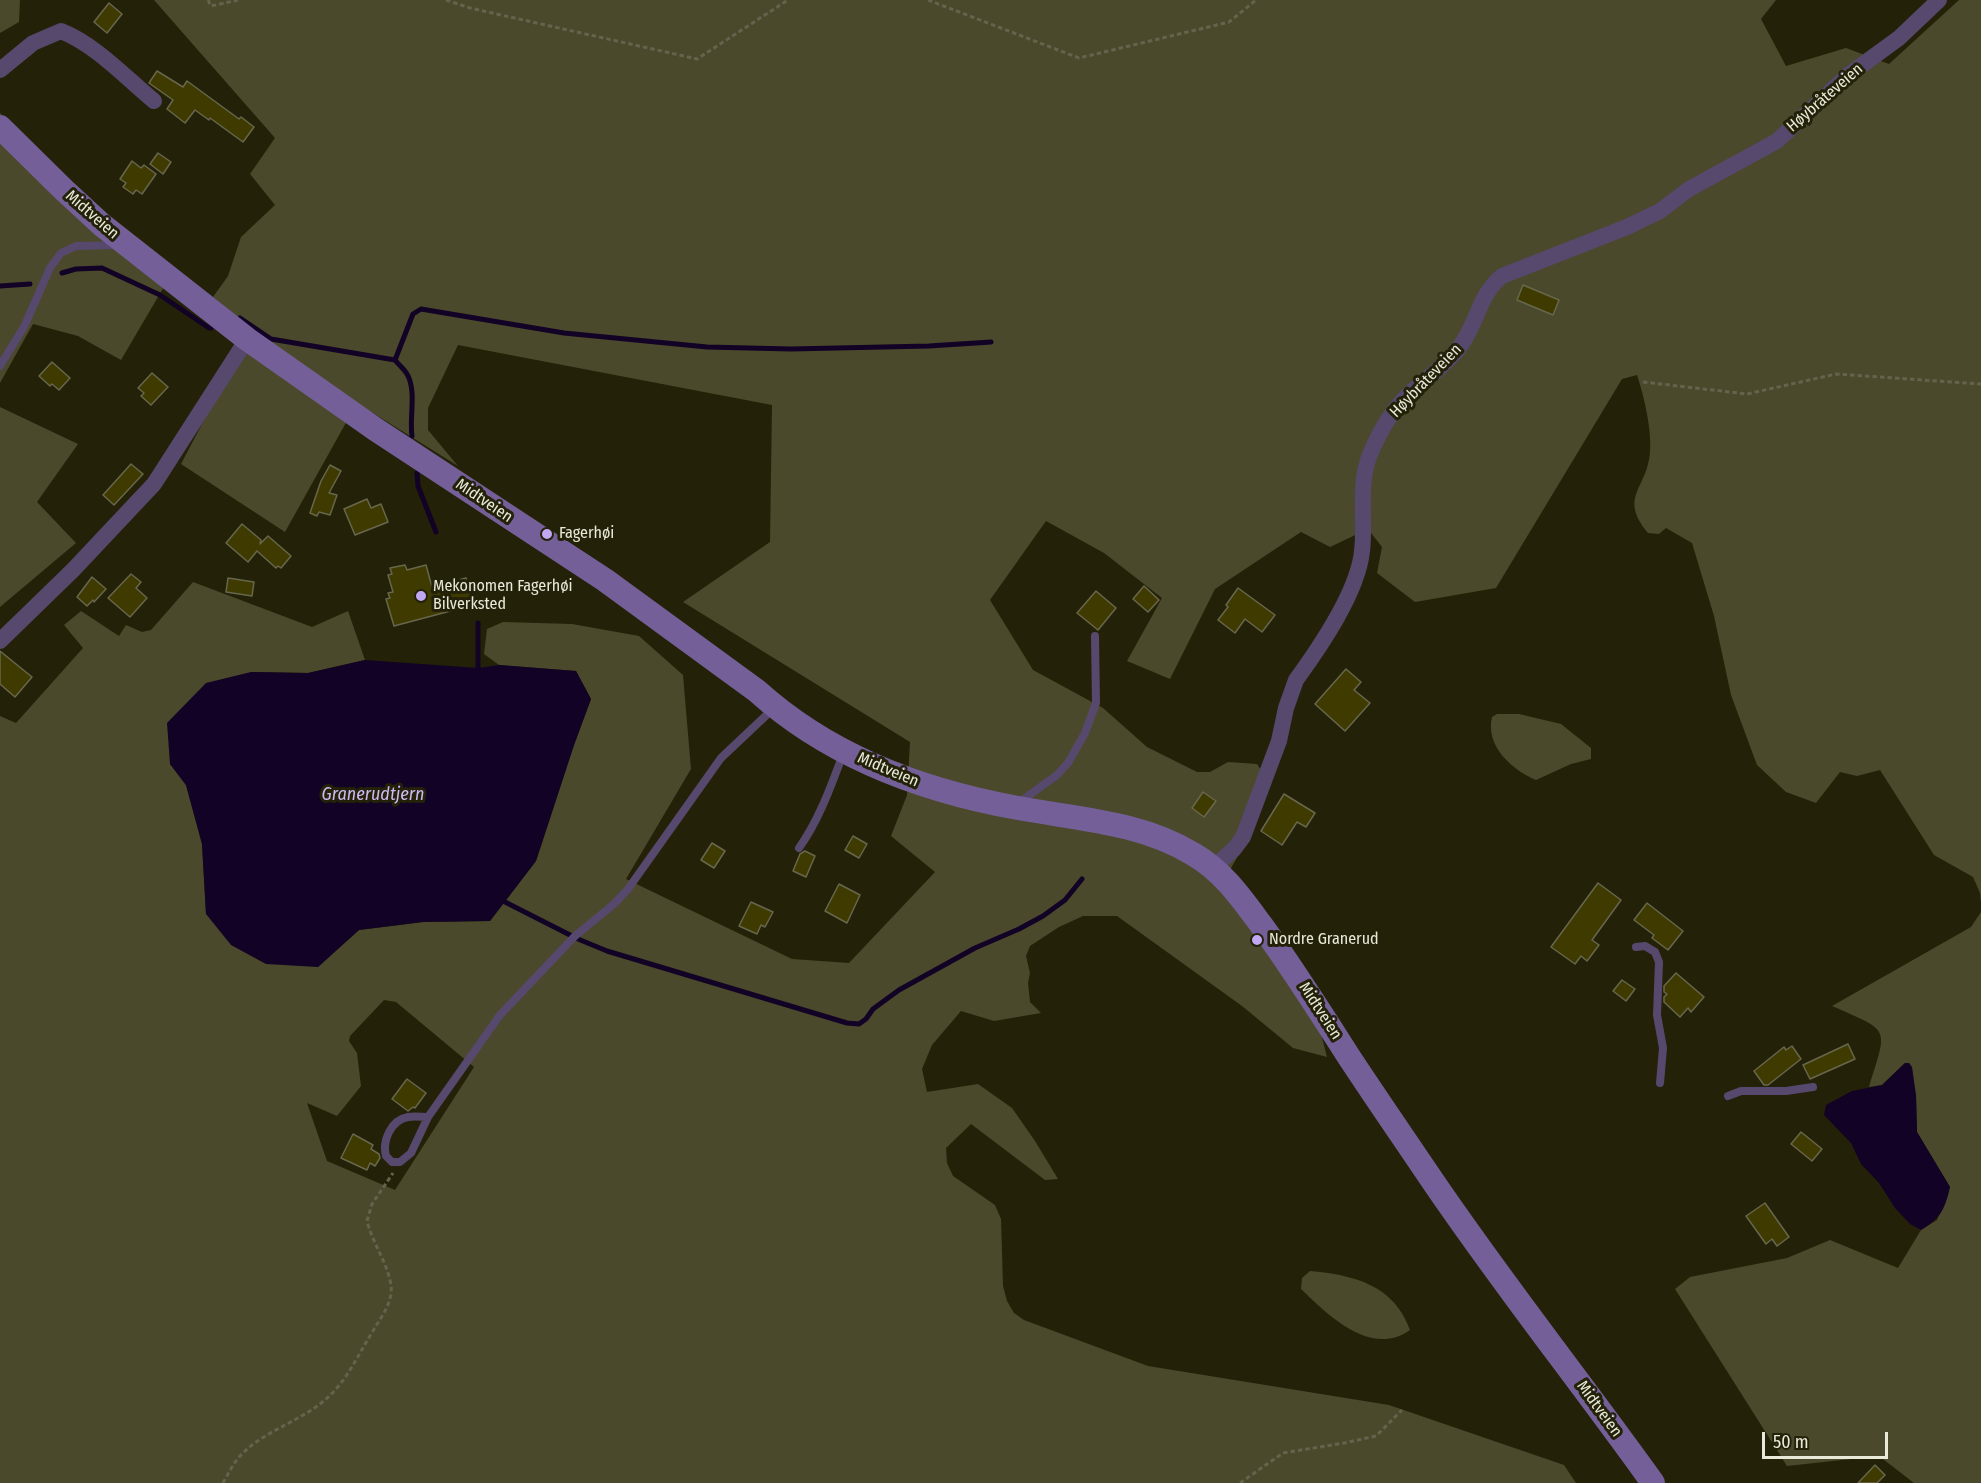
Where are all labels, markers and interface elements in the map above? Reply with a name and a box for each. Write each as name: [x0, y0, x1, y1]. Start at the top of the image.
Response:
street label: Høybråteveien: [1783, 60, 1867, 136]
street label: Midtveien: [61, 187, 123, 243]
street label: Høybråteveien: [1386, 340, 1466, 422]
street label: Midtveien: [452, 475, 516, 527]
place label: Fagerhøi: [559, 524, 614, 544]
marker: Fagerhøi: [540, 527, 554, 541]
place label: Mekonomen Fagerhøi Bilverksted: [433, 577, 573, 615]
marker: Mekonomen Fagerhøi Bilverksted: [414, 589, 428, 603]
street label: Midtveien: [855, 749, 921, 791]
water label: Granerudtjern: [322, 784, 424, 806]
place label: Nordre Granerud: [1269, 930, 1379, 950]
marker: Nordre Granerud: [1250, 933, 1264, 947]
street label: Midtveien: [1294, 979, 1346, 1043]
street label: Midtveien: [1572, 1377, 1626, 1441]
scale bar: [1765, 1420, 1891, 1458]
text: 50 m: [1773, 1431, 1809, 1453]

